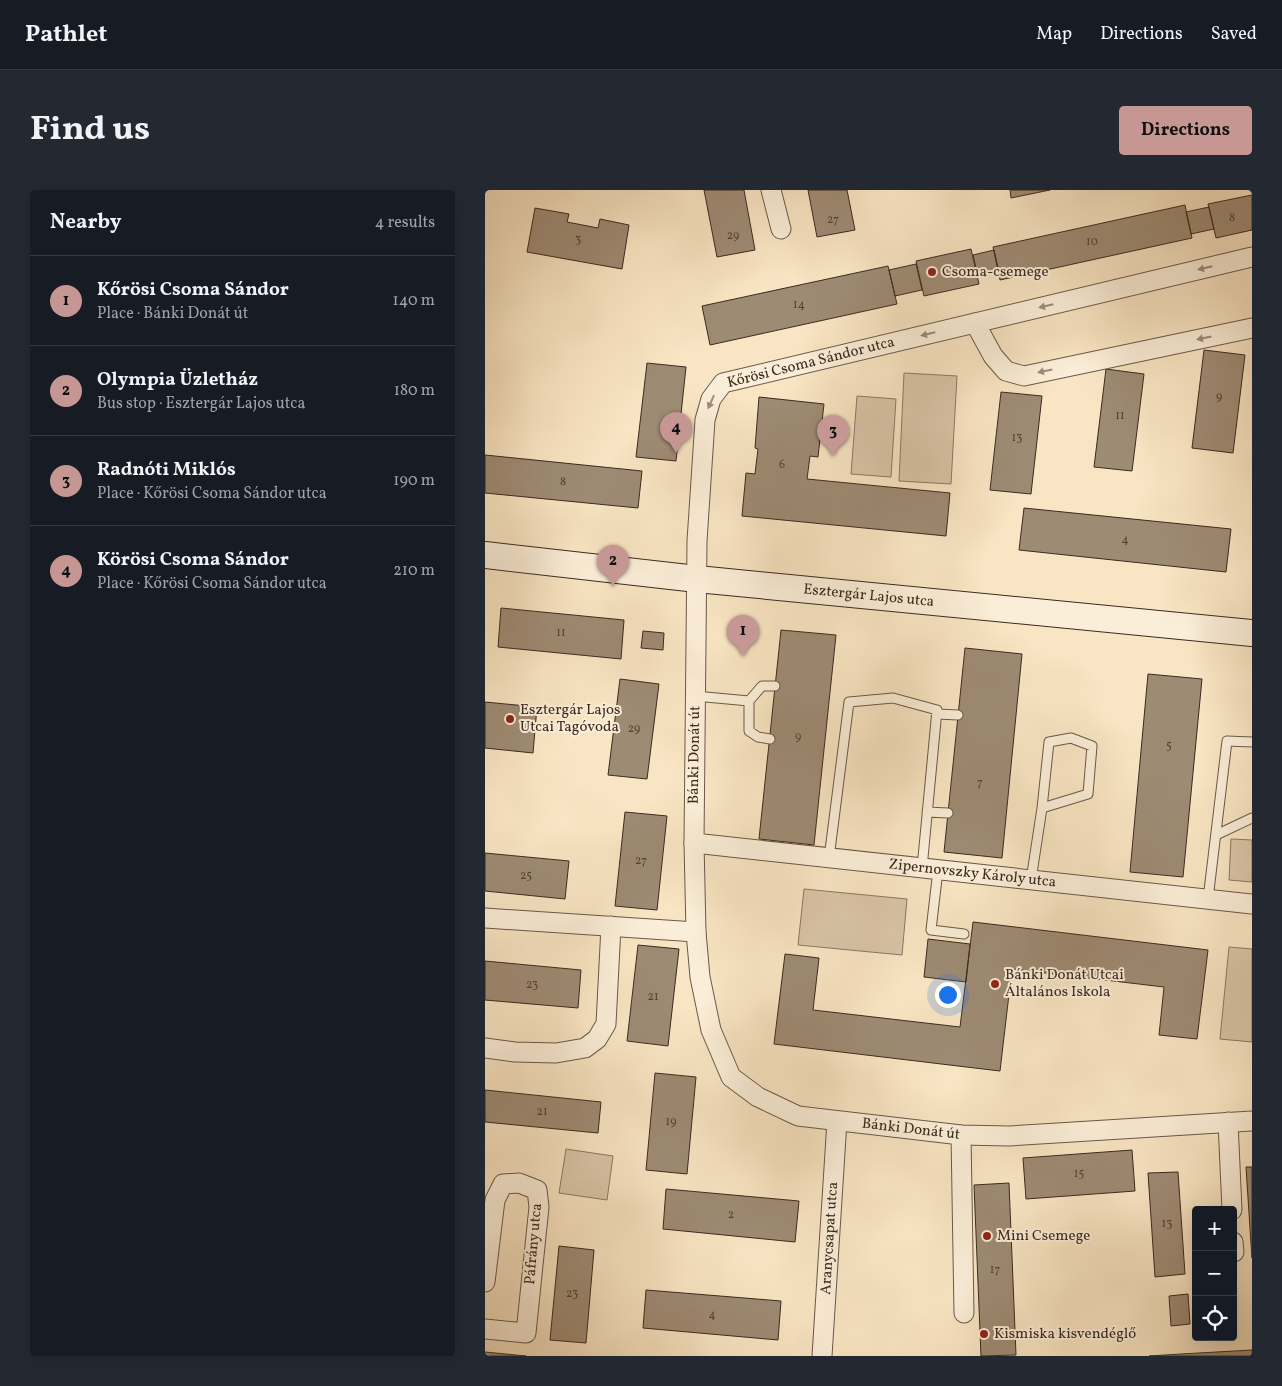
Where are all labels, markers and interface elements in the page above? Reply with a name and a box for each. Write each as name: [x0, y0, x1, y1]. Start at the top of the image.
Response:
text: Pathlet: [25, 18, 107, 52]
text: Map: [1036, 22, 1072, 47]
text: Directions: [1100, 22, 1183, 47]
text: Saved: [1211, 22, 1257, 47]
text: Find us: [30, 106, 150, 154]
button: Directions: [1119, 106, 1252, 155]
text: Nearby: [50, 208, 121, 237]
house number: 8: [1229, 210, 1235, 226]
text: 4 results: [375, 212, 435, 234]
house number: 27: [827, 212, 839, 228]
house number: 29: [727, 228, 739, 244]
house number: 3: [575, 232, 581, 248]
house number: 10: [1086, 234, 1098, 250]
place label: Csoma-csemege: [942, 262, 1049, 283]
one-way arrow: [1197, 264, 1212, 272]
marker: Csoma-csemege: [926, 266, 938, 278]
text: Kőrösi Csoma Sándor: [97, 277, 289, 303]
text: 1: [63, 290, 69, 312]
text: 140 m: [393, 290, 435, 312]
house number: 14: [793, 297, 805, 313]
one-way arrow: [1039, 302, 1054, 310]
text: Place · Bánki Donát út: [97, 303, 248, 325]
one-way arrow: [920, 330, 935, 338]
street label: Kőrösi Csoma Sándor utca: [725, 332, 897, 394]
one-way arrow: [1197, 334, 1212, 342]
text: Olympia Üzletház: [97, 367, 258, 393]
one-way arrow: [1038, 367, 1053, 375]
text: 2: [62, 380, 70, 402]
text: 180 m: [394, 380, 435, 402]
house number: 9: [1216, 389, 1222, 405]
text: Bus stop · Esztergár Lajos utca: [97, 393, 305, 415]
one-way arrow: [707, 395, 715, 409]
house number: 11: [1115, 408, 1125, 424]
pin: 4: [660, 412, 692, 453]
pin: 3: [817, 415, 849, 456]
house number: 13: [1012, 430, 1022, 446]
text: Radnóti Miklós: [97, 457, 236, 483]
house number: 6: [779, 457, 785, 473]
text: 3: [62, 470, 70, 492]
text: 190 m: [393, 470, 435, 492]
house number: 8: [560, 474, 566, 490]
text: Place · Kőrösi Csoma Sándor utca: [97, 483, 327, 505]
house number: 4: [1121, 532, 1129, 548]
pin: 2: [597, 545, 629, 586]
text: Körösi Csoma Sándor: [97, 547, 289, 573]
text: 4: [61, 560, 71, 582]
text: 210 m: [393, 560, 435, 582]
text: Place · Kőrösi Csoma Sándor utca: [97, 573, 327, 595]
street label: Esztergár Lajos utca: [802, 579, 935, 613]
pin: 1: [727, 615, 759, 656]
house number: 11: [556, 625, 566, 641]
place label: Esztergár Lajos Utcai Tagóvoda: [520, 700, 620, 738]
street label: Bánki Donát út: [684, 706, 706, 804]
marker: Esztergár Lajos Utcai Tagóvoda: [504, 713, 516, 725]
house number: 29: [628, 721, 640, 737]
house number: 9: [795, 729, 801, 745]
house number: 5: [1166, 738, 1172, 754]
house number: 7: [977, 775, 983, 791]
house number: 27: [635, 853, 647, 869]
street label: Zipernovszky Károly utca: [888, 854, 1057, 893]
house number: 25: [520, 868, 532, 884]
place label: Bánki Donát Utcai Általános Iskola: [1005, 965, 1124, 1003]
house number: 23: [526, 977, 538, 993]
marker: Bánki Donát Utcai Általános Iskola: [989, 978, 1001, 990]
your location: [935, 982, 961, 1008]
house number: 21: [647, 989, 659, 1005]
house number: 21: [536, 1104, 548, 1120]
street label: Bánki Donát út: [861, 1113, 961, 1145]
house number: 19: [666, 1114, 676, 1130]
house number: 15: [1074, 1166, 1084, 1182]
street label: Aranycsapat utca: [815, 1181, 844, 1295]
street label: Páfrány utca: [520, 1202, 548, 1286]
map controls: [1192, 1206, 1237, 1341]
button: +: [1192, 1206, 1237, 1251]
house number: 2: [728, 1207, 734, 1223]
house number: 13: [1162, 1216, 1172, 1232]
place label: Mini Csemege: [997, 1226, 1090, 1247]
marker: Mini Csemege: [981, 1230, 993, 1242]
button: −: [1192, 1251, 1237, 1296]
house number: 17: [990, 1262, 1000, 1278]
house number: 23: [566, 1286, 578, 1302]
button: locate: [1192, 1296, 1237, 1341]
house number: 4: [708, 1307, 716, 1323]
place label: Kismiska kisvendéglő: [994, 1324, 1136, 1345]
marker: Kismiska kisvendéglő: [978, 1328, 990, 1340]

